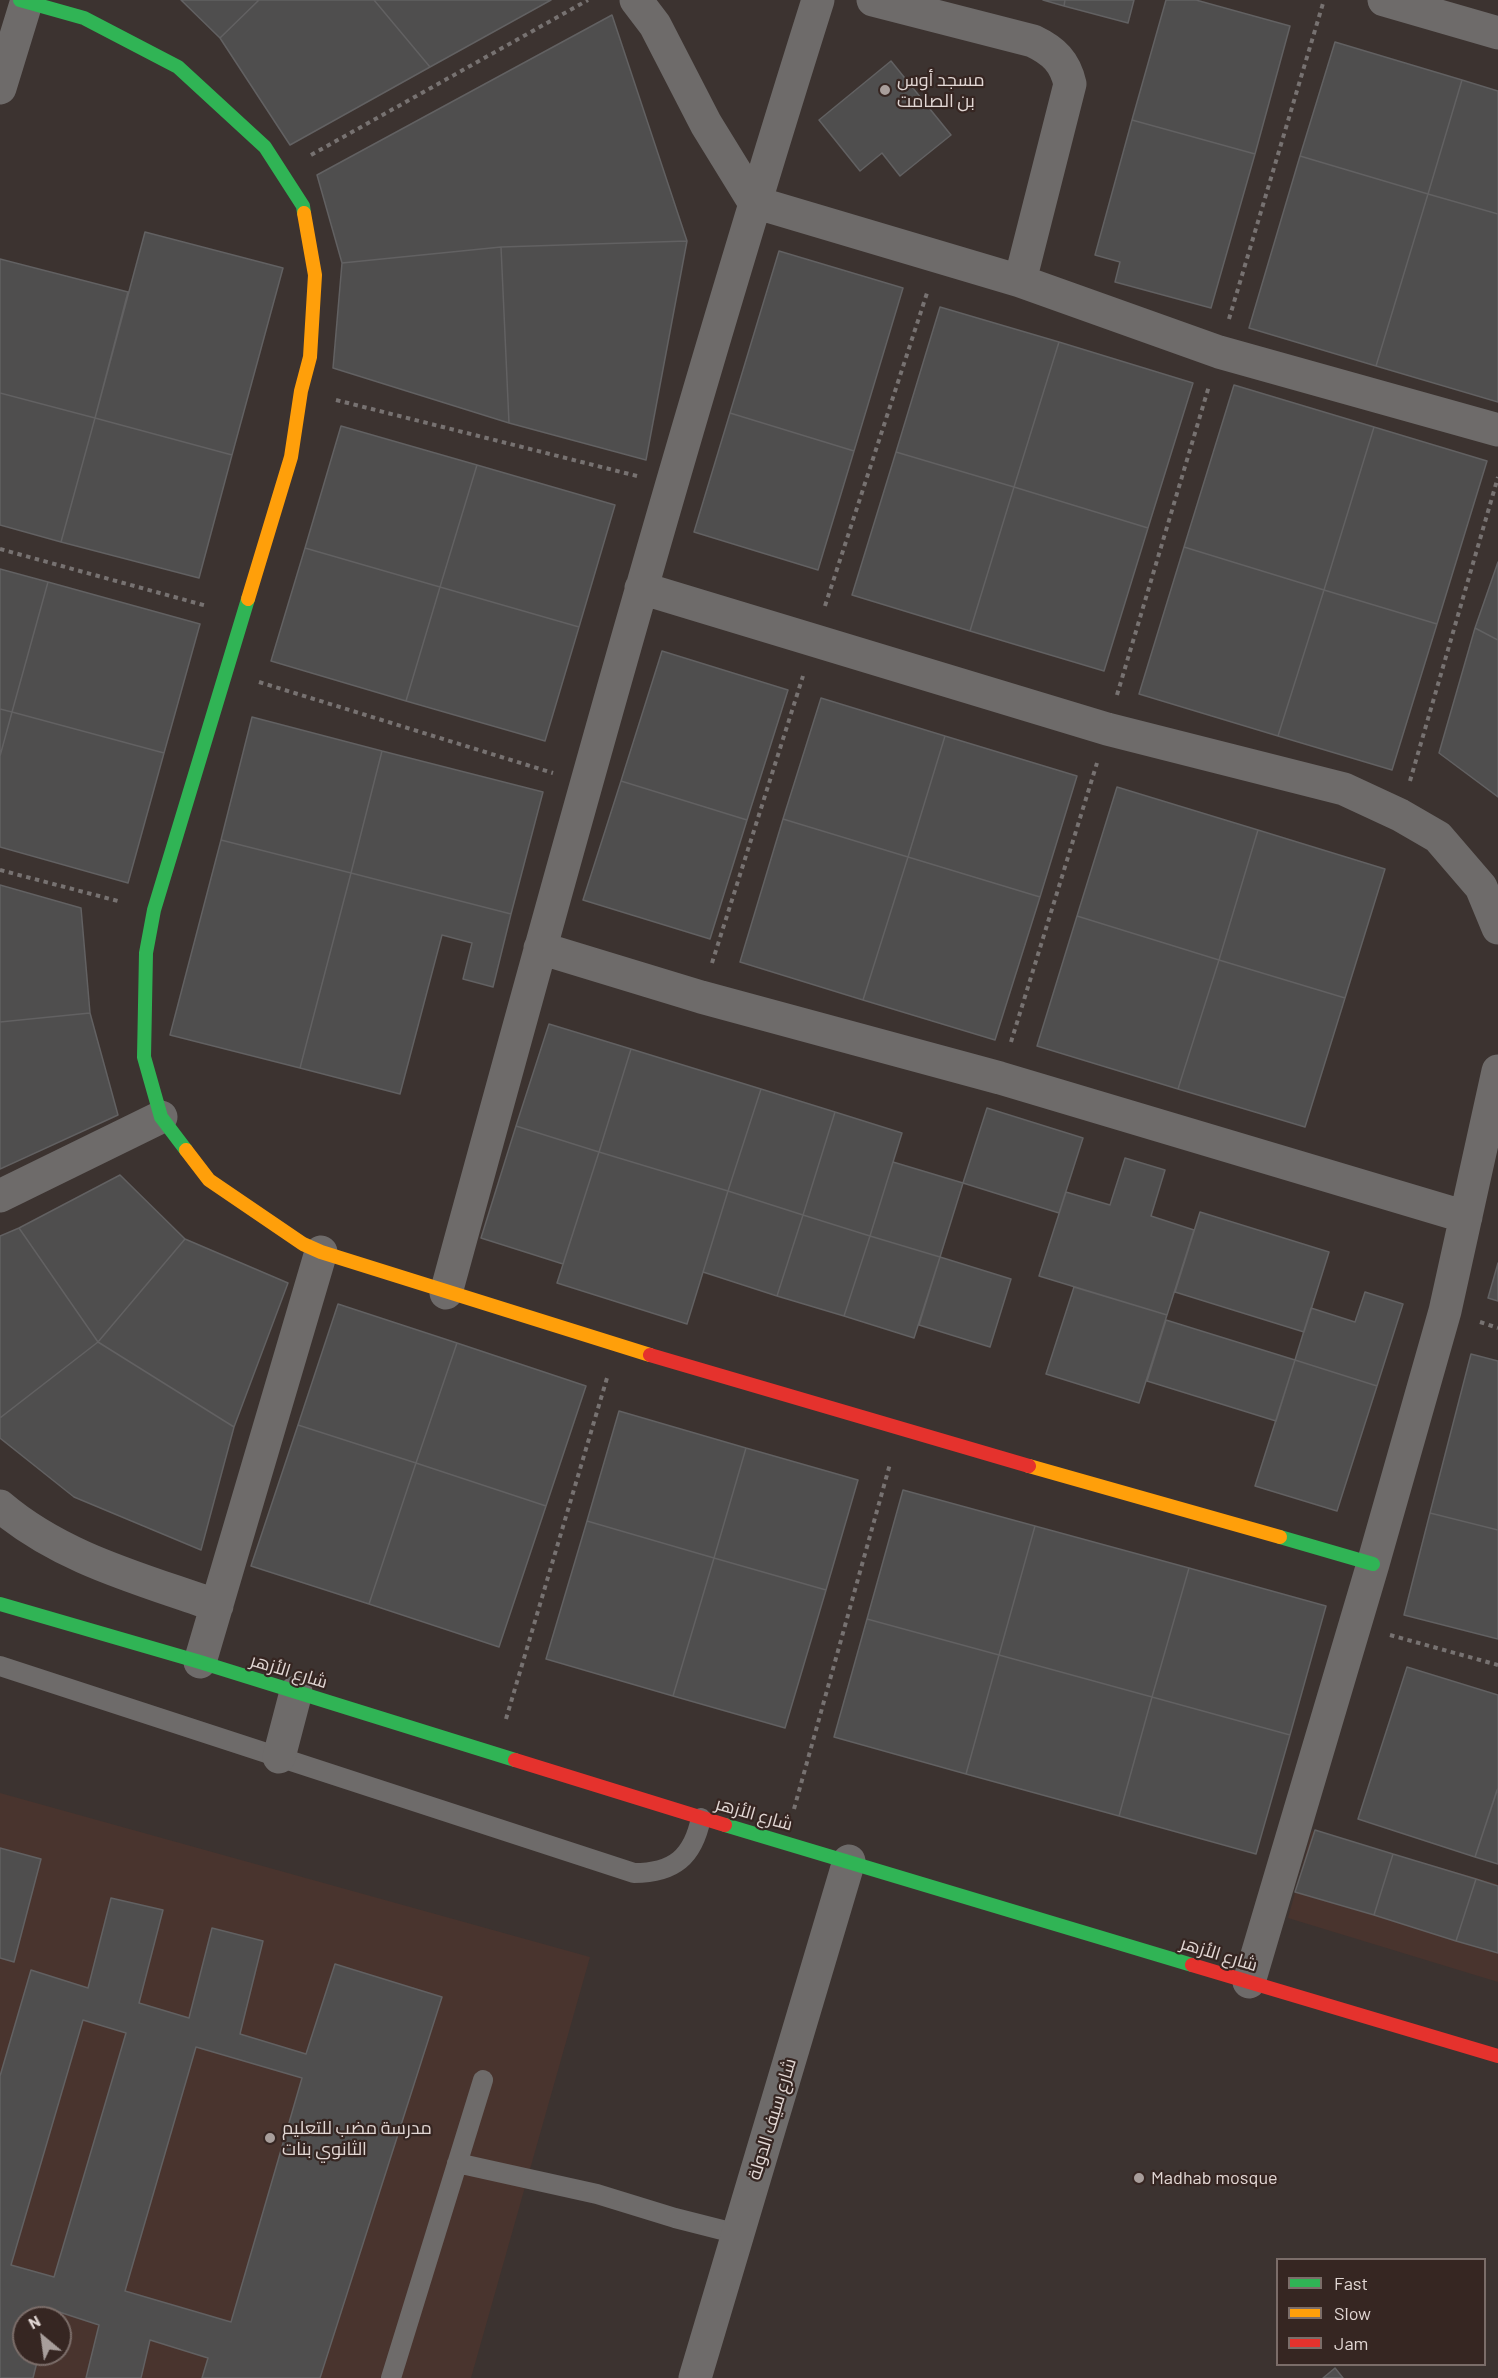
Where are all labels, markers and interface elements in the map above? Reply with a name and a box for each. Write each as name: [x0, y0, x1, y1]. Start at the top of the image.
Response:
place label: مسجد أوس بن الصامت: [897, 69, 985, 112]
marker: مسجد أوس بن الصامت: [878, 83, 892, 97]
street label: شارع الأزهر: [248, 1649, 330, 1693]
street label: شارع الأزهر: [713, 1793, 795, 1835]
street label: شارع الأزهر: [1178, 1932, 1260, 1976]
street label: شارع سيف الدولة: [743, 2056, 801, 2182]
place label: مدرسة مضب للتعليم الثانوي بنات: [282, 2117, 432, 2160]
marker: مدرسة مضب للتعليم الثانوي بنات: [263, 2131, 277, 2145]
place label: Madhab mosque: [1151, 2167, 1278, 2189]
marker: Madhab mosque: [1132, 2171, 1146, 2185]
legend: [1276, 2258, 1486, 2366]
text: Fast: [1334, 2272, 1368, 2294]
text: Slow: [1334, 2302, 1371, 2324]
north arrow: [12, 2306, 72, 2366]
text: N: [25, 2311, 43, 2332]
text: Jam: [1334, 2332, 1368, 2354]

